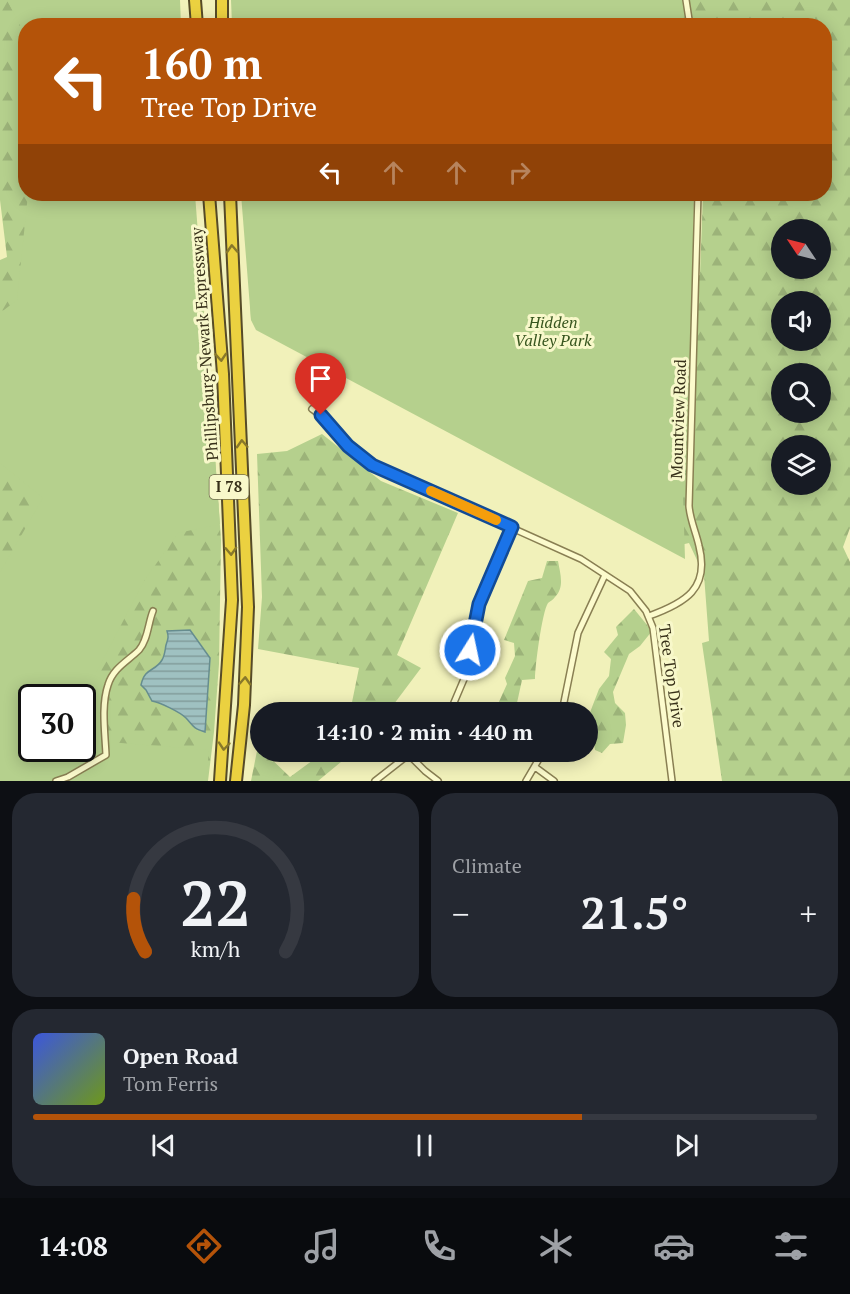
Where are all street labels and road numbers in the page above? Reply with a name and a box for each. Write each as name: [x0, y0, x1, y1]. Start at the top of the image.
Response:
street label: Phillipsburg-Newark Expressway: [185, 226, 223, 461]
street label: Mountview Road: [665, 359, 691, 479]
road number: I 78: [210, 475, 248, 499]
street label: Tree Top Drive: [654, 623, 690, 729]

